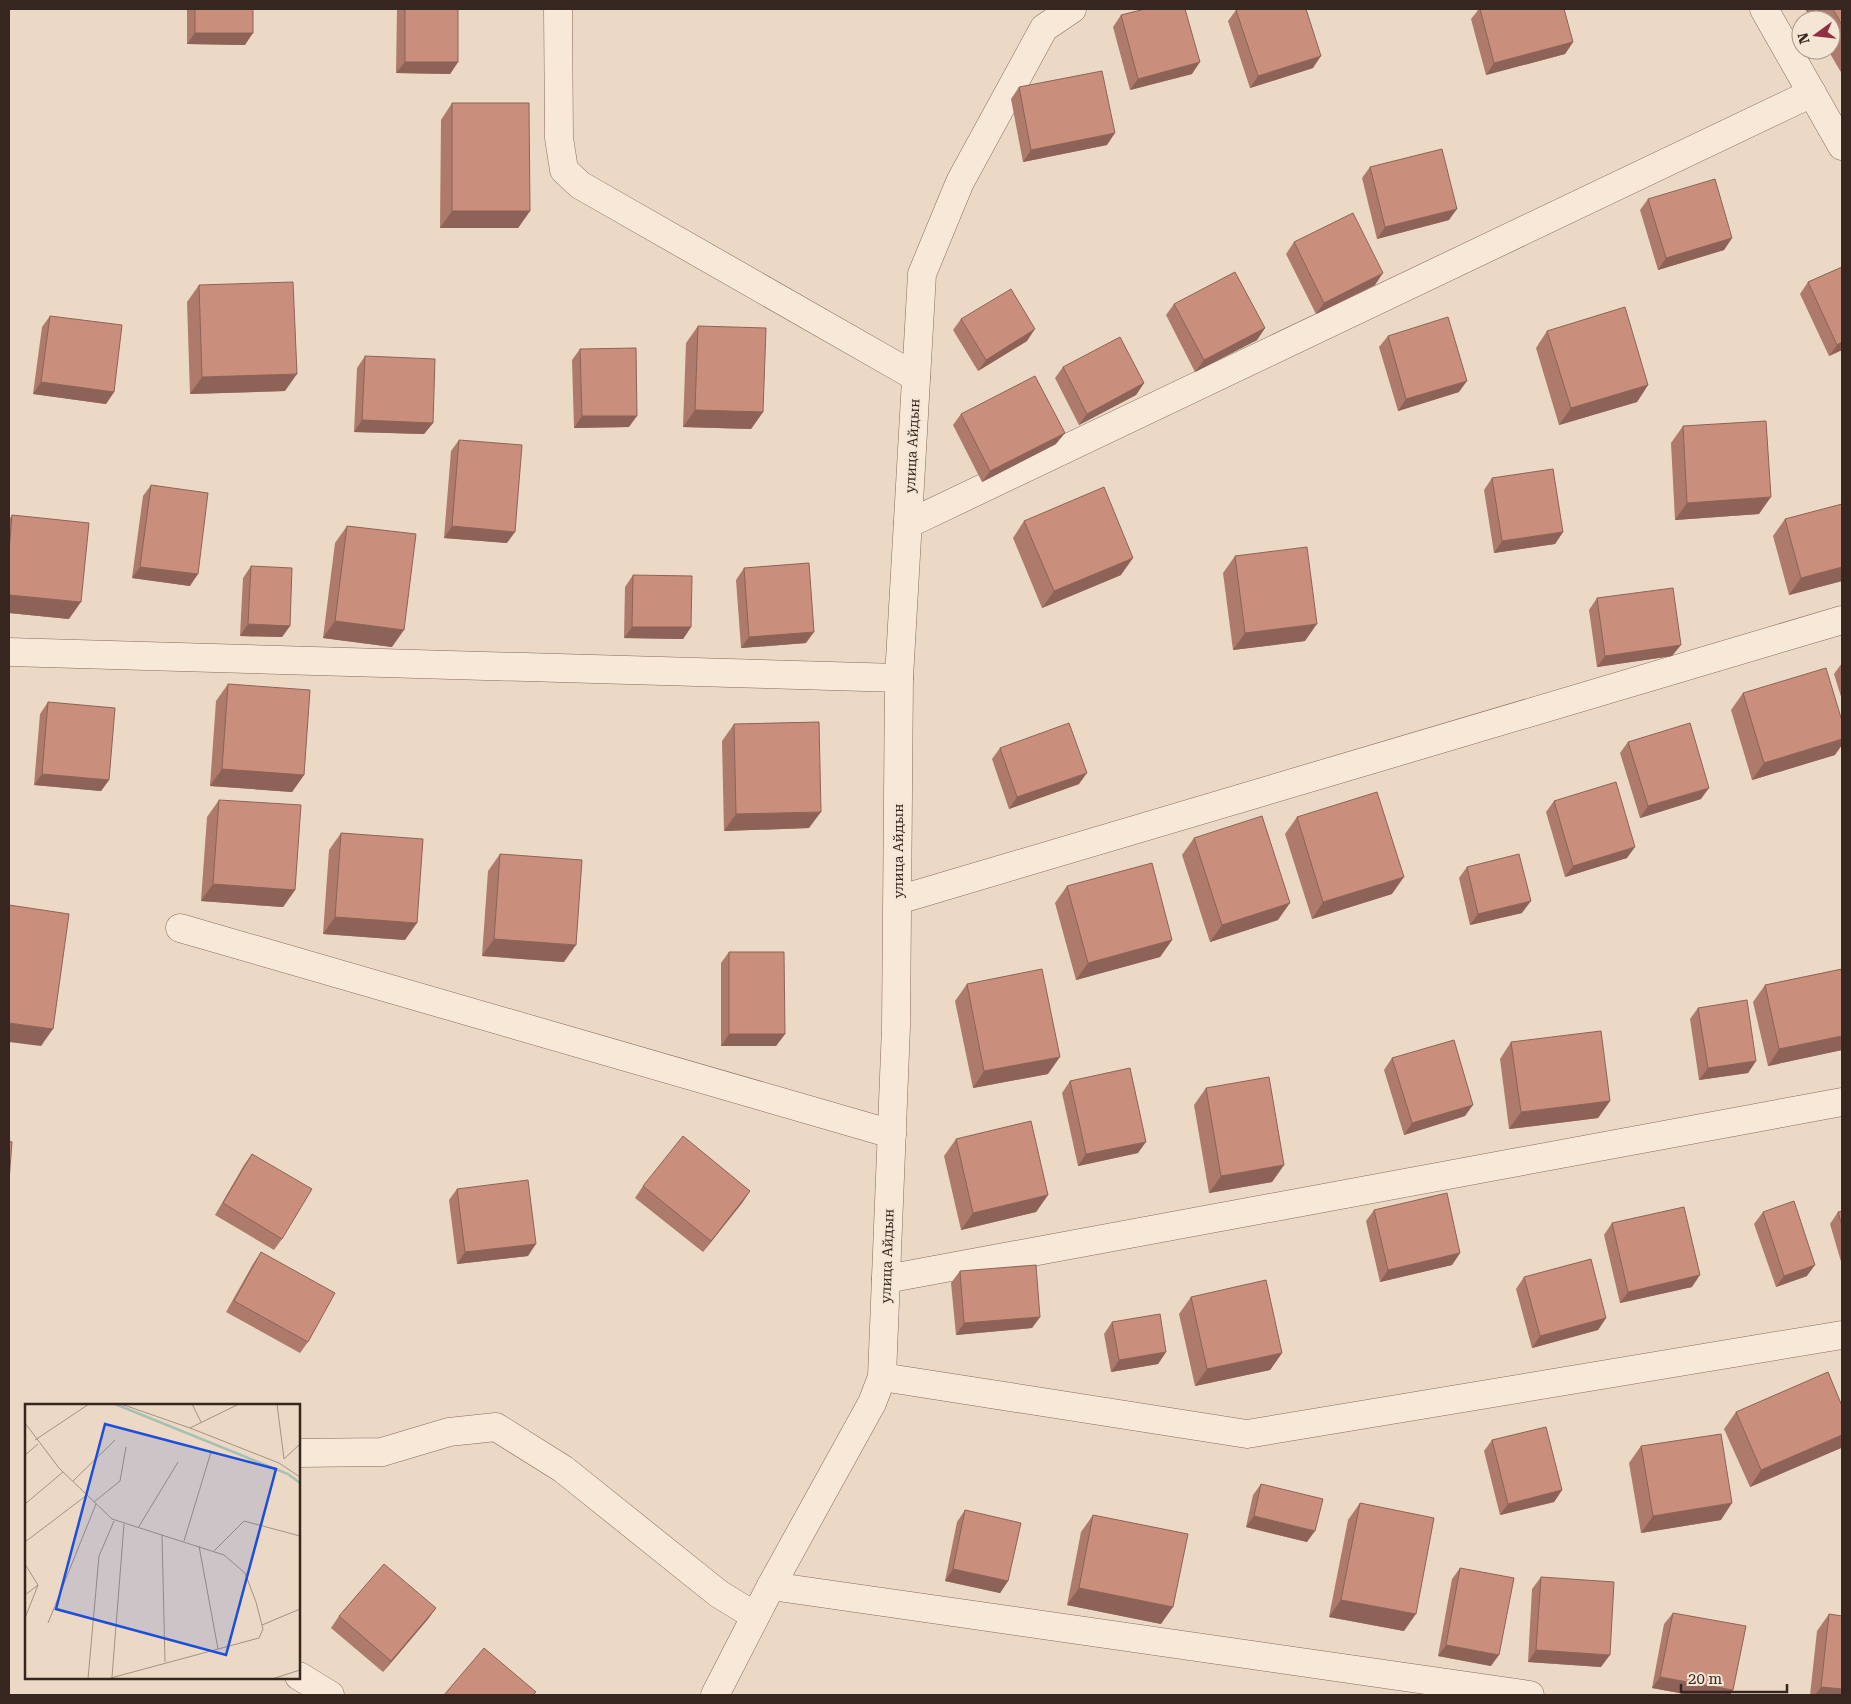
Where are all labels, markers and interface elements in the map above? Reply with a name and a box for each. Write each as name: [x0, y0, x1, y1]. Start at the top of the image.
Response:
north arrow: [1791, 10, 1841, 60]
text: N: [1794, 31, 1813, 46]
street label: улица Айдын: [902, 398, 922, 494]
street label: улица Айдын: [890, 804, 906, 898]
street label: улица Айдын: [877, 1208, 897, 1304]
inset map: [25, 1404, 300, 1679]
scale bar: [1681, 1662, 1787, 1694]
text: 20 m: [1688, 1670, 1723, 1688]

